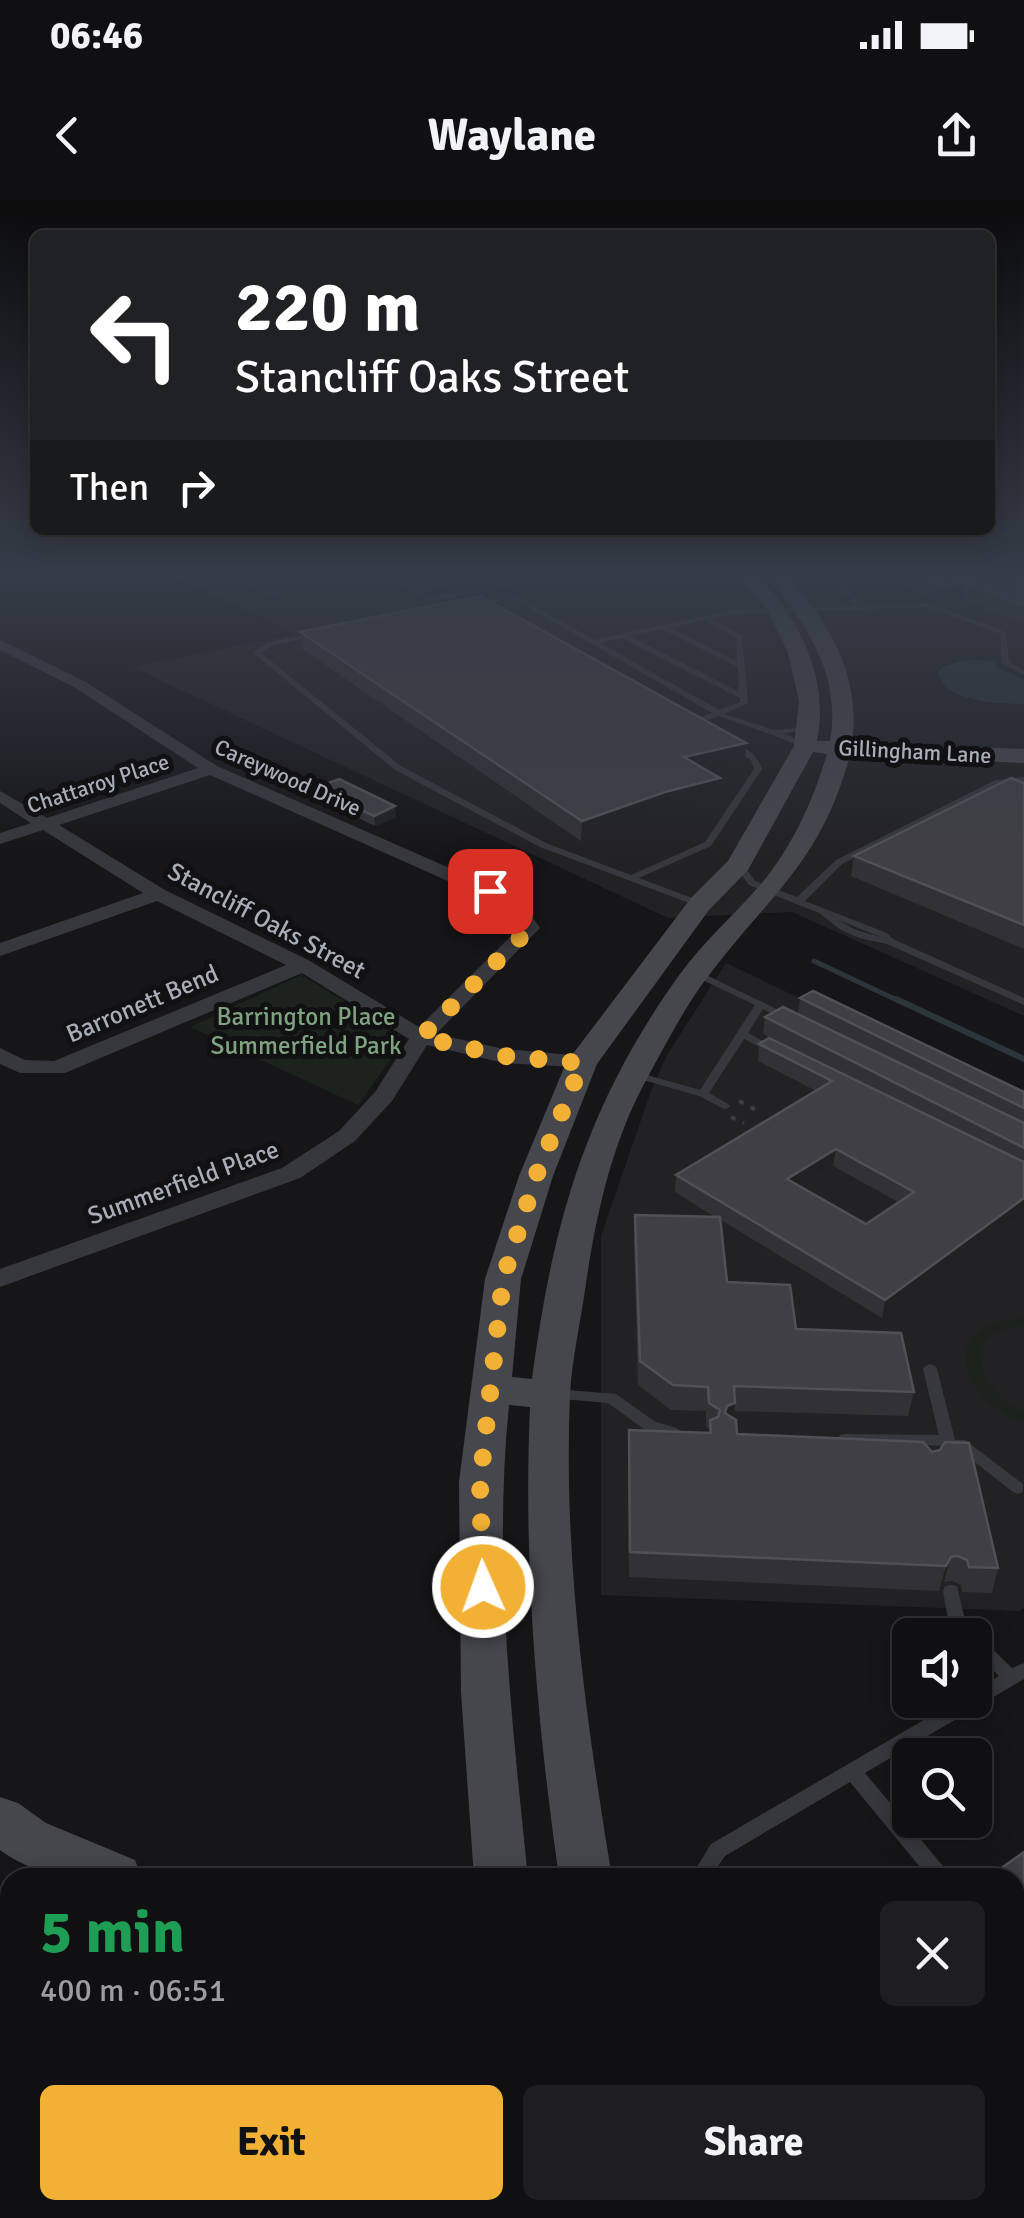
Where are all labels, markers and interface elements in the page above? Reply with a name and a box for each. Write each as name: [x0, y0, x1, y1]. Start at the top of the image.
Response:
text: 06:46: [50, 12, 143, 59]
icon: back: [40, 108, 95, 163]
text: Waylane: [428, 108, 596, 163]
icon: share: [929, 108, 984, 163]
text: 220 m: [235, 264, 420, 350]
icon: left: [70, 270, 200, 400]
text: Stancliff Oaks Street: [235, 350, 629, 405]
icon: right: [169, 460, 224, 515]
text: Then: [70, 464, 149, 511]
street label: Careywood Drive: [211, 733, 365, 822]
street label: Gillingham Lane: [838, 734, 992, 769]
street label: Chattaroy Place: [24, 748, 173, 819]
pin: [448, 849, 533, 934]
street label: Stancliff Oaks Street: [163, 855, 371, 986]
icon: arrive: [463, 864, 518, 919]
street label: Barronett Bend: [61, 957, 223, 1049]
park label: Barrington Place Summerfield Park: [211, 1001, 402, 1061]
street label: Summerfield Place: [83, 1134, 283, 1231]
position arrow: [431, 1535, 535, 1639]
map controls: [892, 1618, 992, 1838]
button: sound: [892, 1618, 992, 1718]
button: search: [892, 1738, 992, 1838]
text: 5 min: [40, 1896, 185, 1970]
button: close: [880, 1901, 985, 2006]
text: 400 m · 06:51: [40, 1971, 226, 2010]
button: Exit: [40, 2085, 503, 2200]
button: Share: [523, 2085, 985, 2200]

